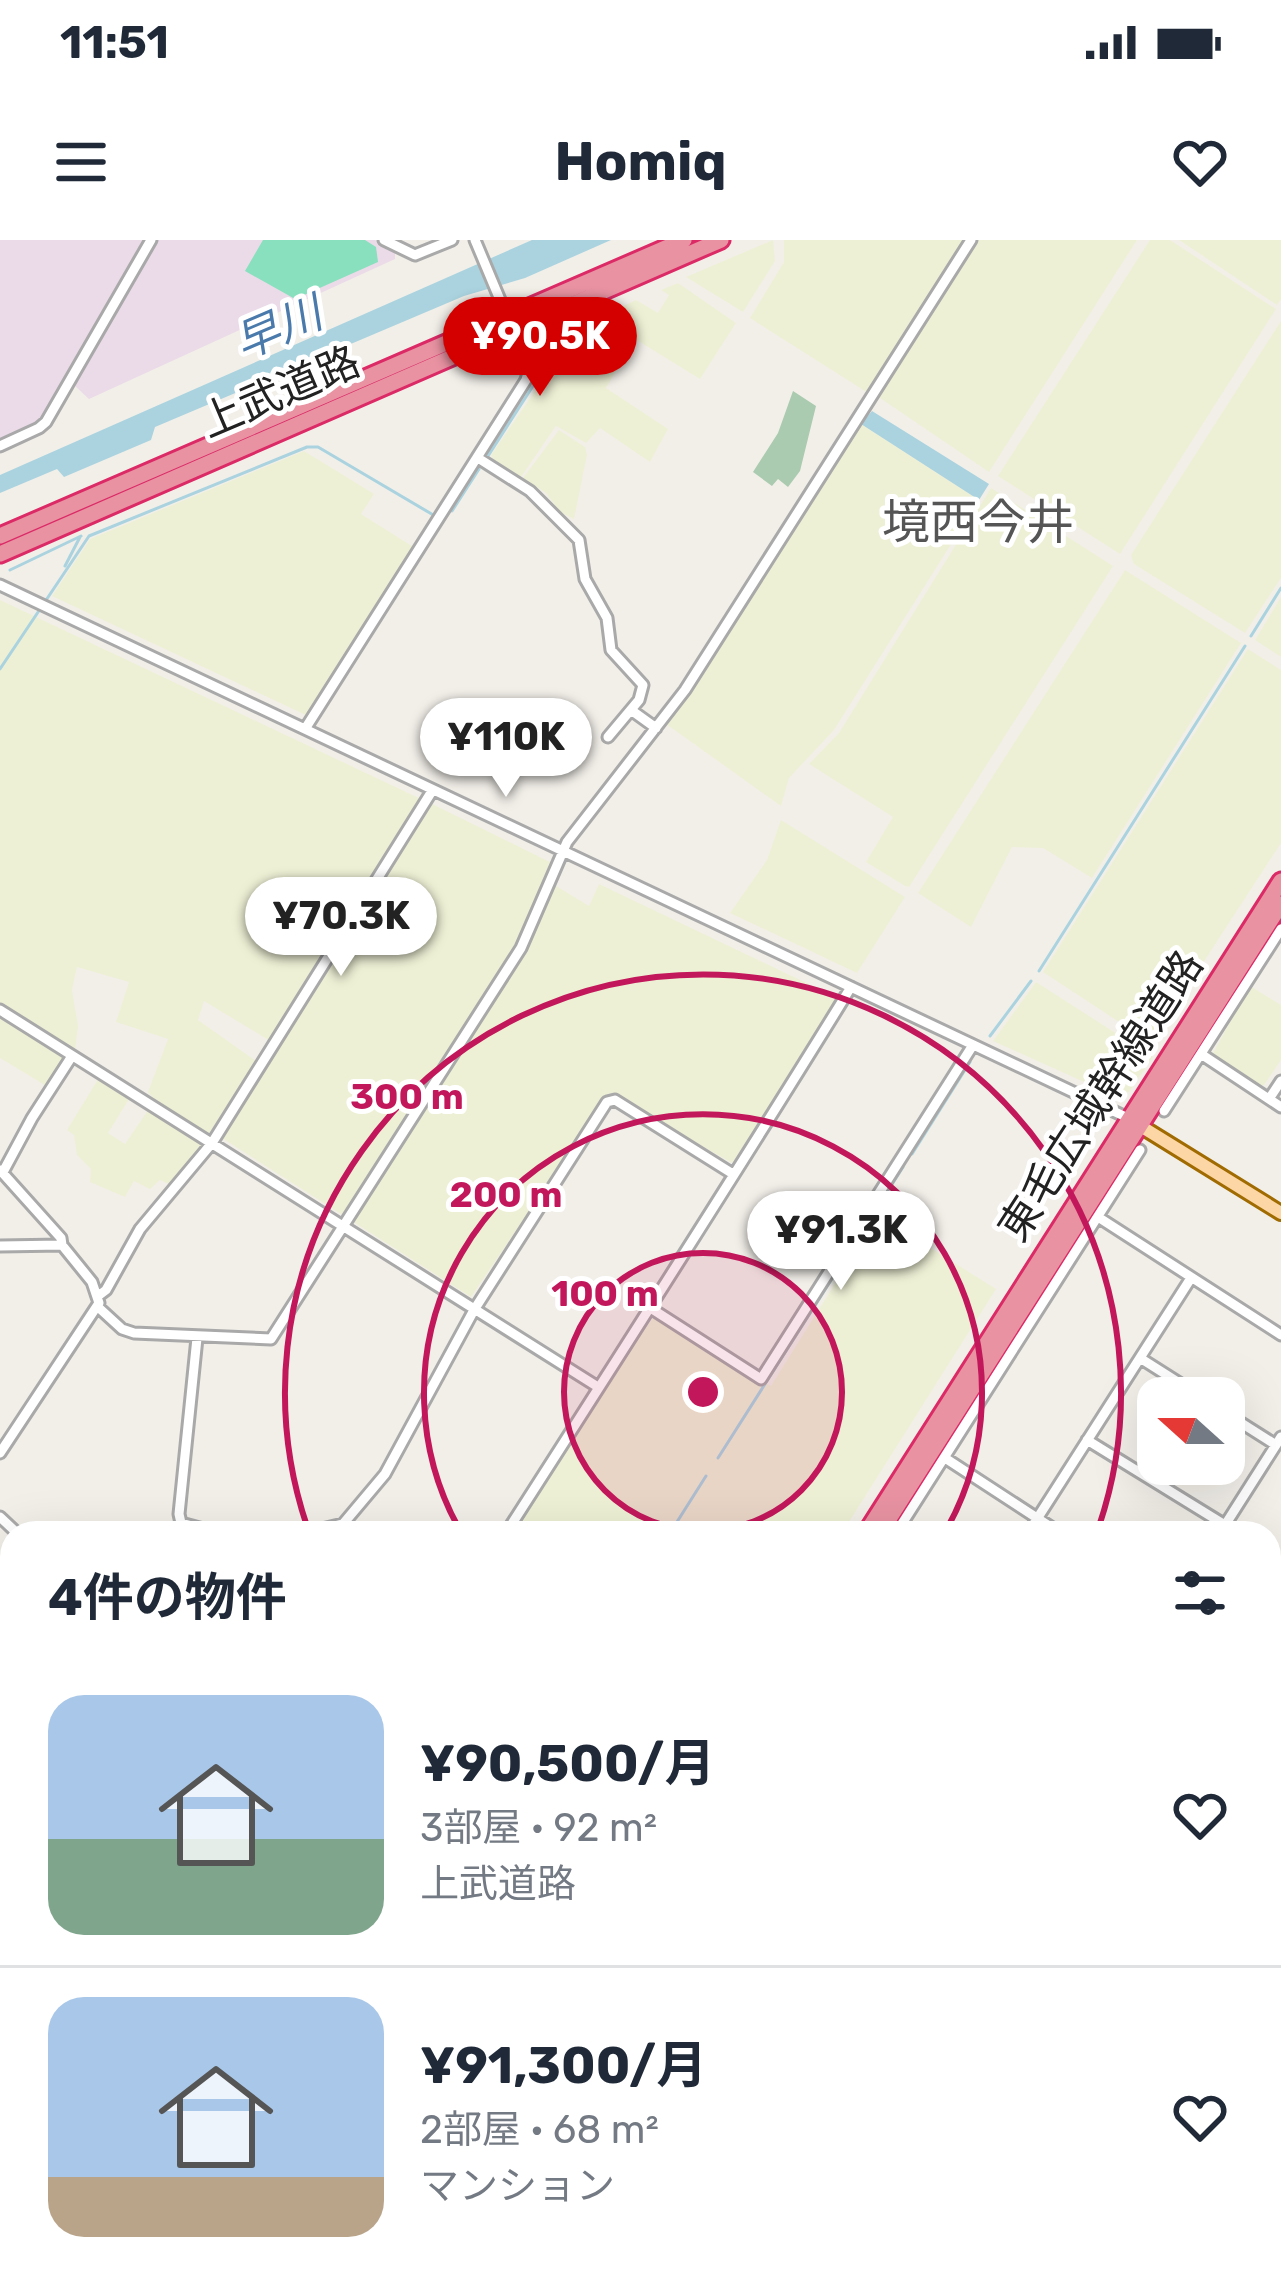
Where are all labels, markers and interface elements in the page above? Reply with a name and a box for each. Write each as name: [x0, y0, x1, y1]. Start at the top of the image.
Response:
text: 11:51: [60, 16, 169, 69]
icon: menu: [48, 129, 114, 195]
icon: heart: [1167, 129, 1233, 195]
text: Homiq: [554, 130, 727, 194]
water label: 早川: [226, 284, 333, 370]
pin: ¥90.5K: [442, 297, 638, 399]
text: ¥90.5K: [470, 313, 610, 359]
street label: 上武道路: [193, 336, 367, 448]
district label: 境西今井: [882, 494, 1074, 551]
pin: ¥110K: [422, 698, 590, 800]
text: ¥110K: [447, 714, 565, 760]
pin: ¥70.3K: [243, 877, 439, 979]
text: ¥70.3K: [272, 893, 410, 939]
street label: 東毛広域幹線道路: [989, 941, 1213, 1251]
text: 300 m: [350, 1075, 464, 1118]
text: 200 m: [449, 1173, 563, 1216]
pin: ¥91.3K: [743, 1191, 939, 1293]
text: ¥91.3K: [774, 1207, 908, 1253]
text: 100 m: [551, 1272, 659, 1315]
centre of rings: [682, 1371, 724, 1413]
north arrow: [1137, 1377, 1245, 1485]
map controls: [1137, 1377, 1245, 1485]
icon: filters: [1167, 1560, 1233, 1626]
text: 4件の物件: [48, 1567, 287, 1628]
text: ¥90,500/月: [420, 1733, 716, 1794]
icon: home: [144, 1743, 288, 1887]
icon: heart: [1167, 1782, 1233, 1848]
text: 3部屋 · 92 m²: [420, 1805, 657, 1851]
text: 上武道路: [420, 1861, 576, 1907]
text: ¥91,300/月: [420, 2035, 707, 2096]
icon: home: [144, 2045, 288, 2189]
icon: heart: [1167, 2084, 1233, 2150]
text: 2部屋 · 68 m²: [420, 2107, 659, 2153]
text: マンション: [420, 2163, 615, 2209]

